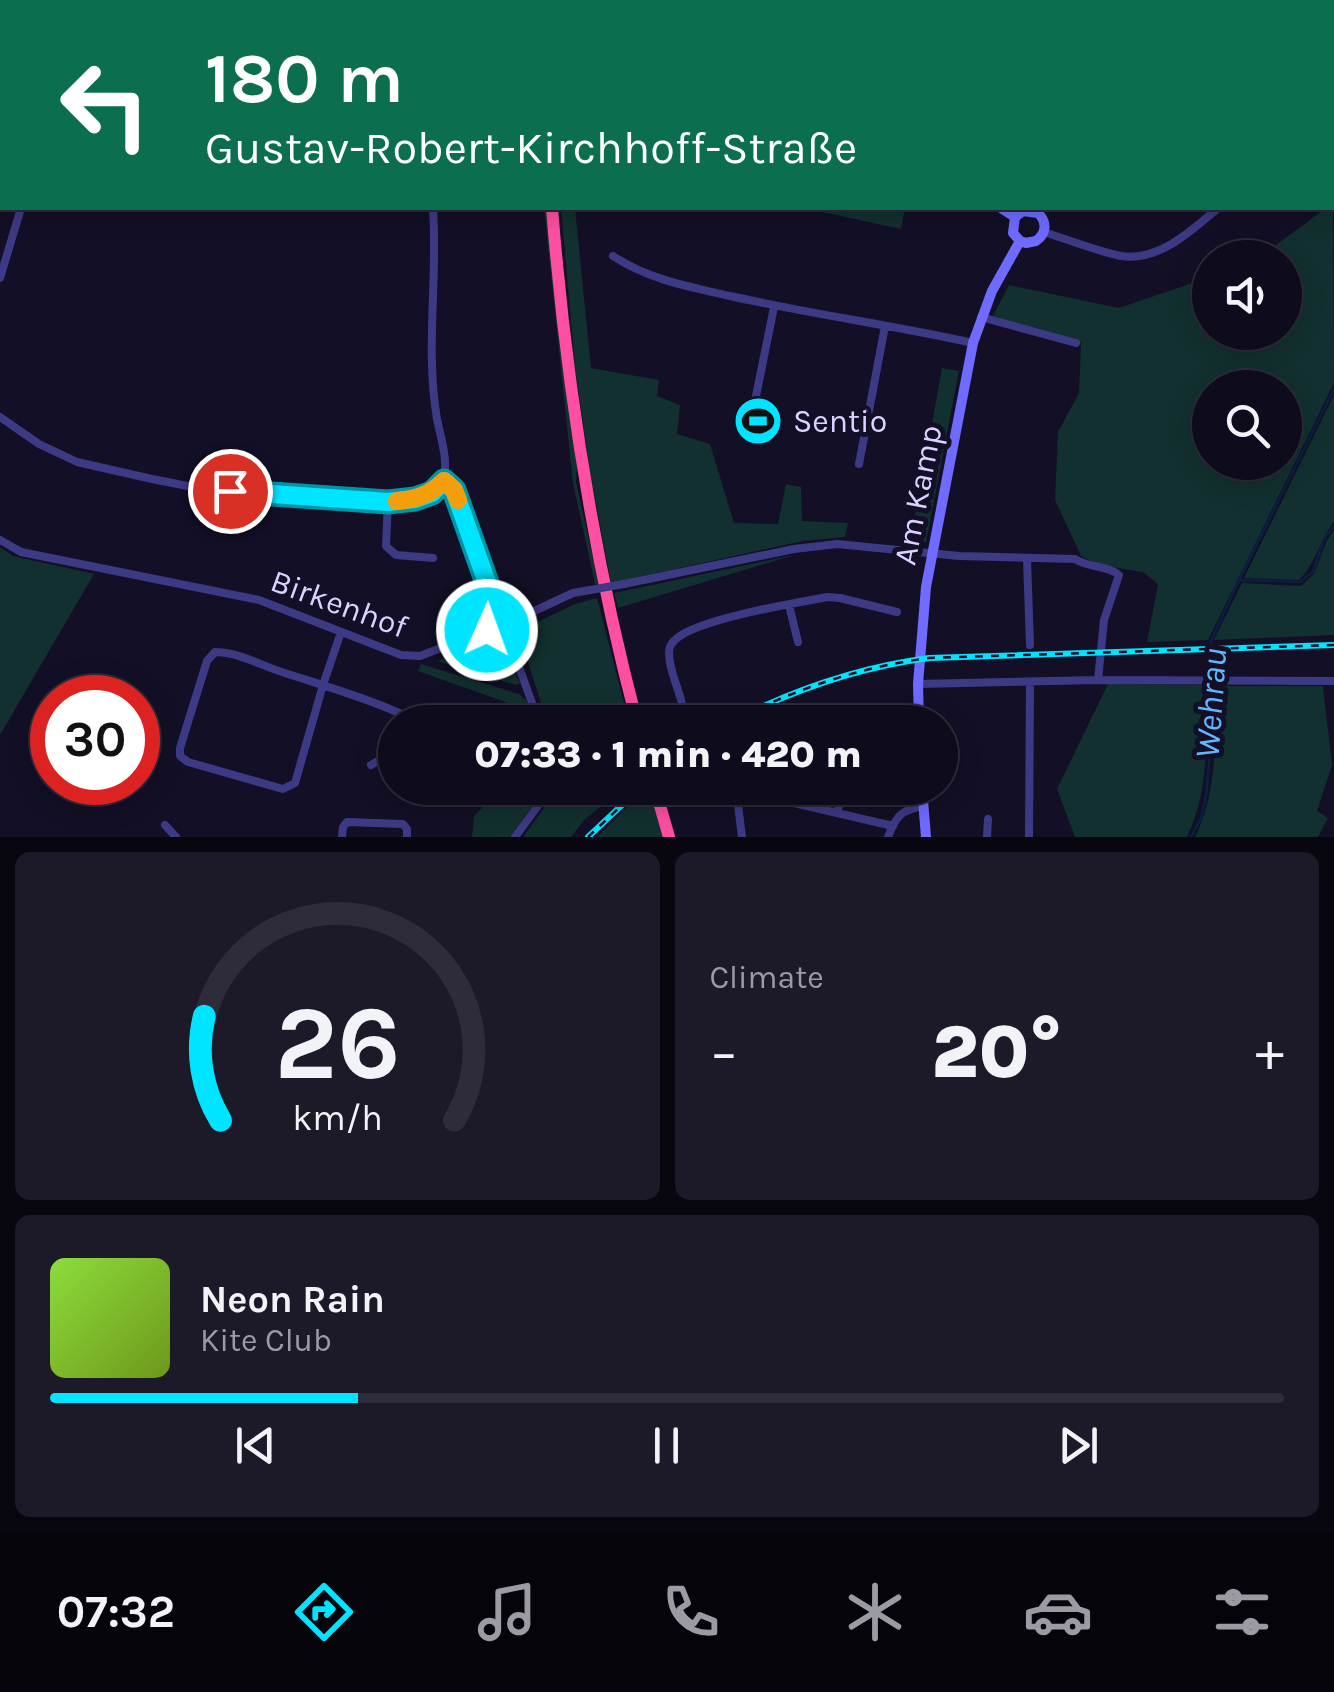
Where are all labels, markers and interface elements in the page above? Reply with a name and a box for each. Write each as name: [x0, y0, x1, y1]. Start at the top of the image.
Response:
text: 180 m: [205, 38, 404, 120]
icon: left: [40, 40, 170, 170]
text: Gustav-Robert-Kirchhoff-Straße: [205, 122, 857, 174]
map controls: [1192, 240, 1302, 480]
button: sound: [1192, 240, 1302, 350]
button: search: [1192, 370, 1302, 480]
sports icon: Sentio: [732, 395, 784, 447]
place label: Sentio: [793, 403, 887, 440]
street label: Am Kamp: [886, 422, 950, 568]
pin: [188, 449, 273, 534]
icon: arrive: [203, 464, 258, 519]
street label: Birkenhof: [266, 562, 413, 646]
position arrow: [435, 578, 539, 682]
water label: Wehrau: [1187, 646, 1235, 760]
speed limit sign: 30: [30, 675, 160, 805]
text: 07:33 · 1 min · 420 m: [474, 732, 862, 777]
text: Climate: [710, 959, 824, 996]
text: 26: [274, 983, 400, 1104]
text: 20°: [931, 1008, 1062, 1096]
text: −: [710, 1020, 738, 1084]
text: +: [1255, 1020, 1284, 1084]
text: km/h: [292, 1097, 383, 1139]
text: Neon Rain: [200, 1277, 385, 1322]
text: Kite Club: [200, 1322, 332, 1359]
icon: previous: [228, 1418, 283, 1473]
icon: pause: [639, 1418, 694, 1473]
icon: next: [1051, 1418, 1106, 1473]
icon: directions: [289, 1577, 359, 1647]
icon: music: [472, 1577, 542, 1647]
icon: phone: [656, 1577, 726, 1647]
icon: climate: [840, 1577, 910, 1647]
icon: car: [1023, 1577, 1093, 1647]
icon: filters: [1207, 1577, 1277, 1647]
text: 07:32: [57, 1586, 175, 1638]

